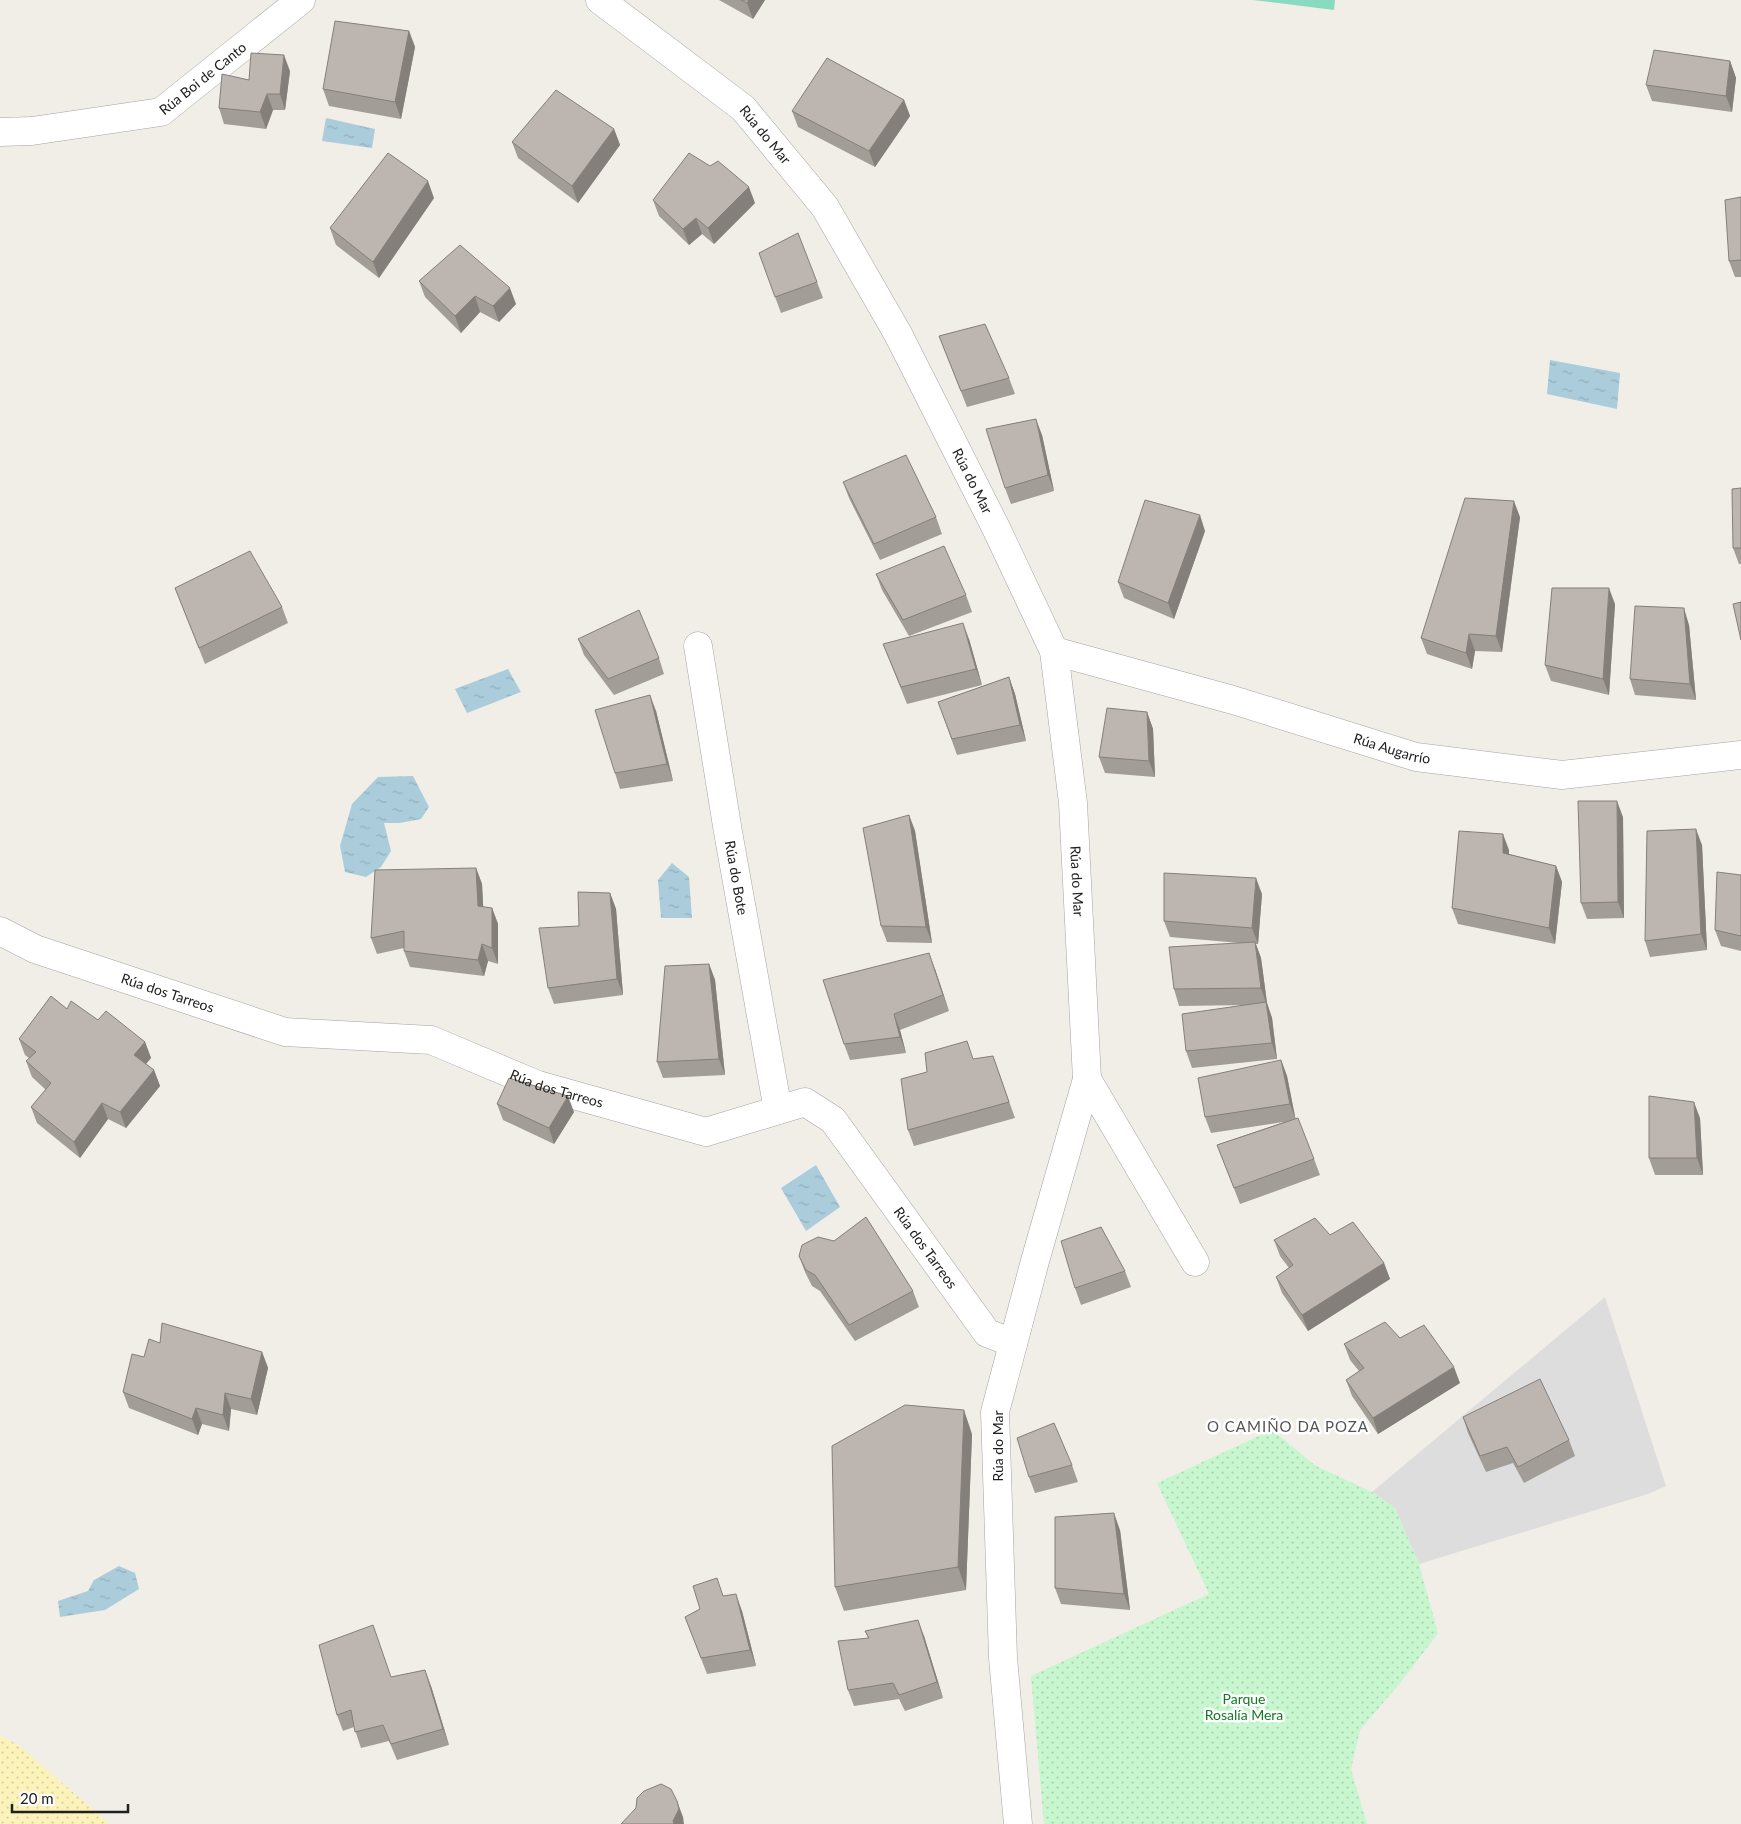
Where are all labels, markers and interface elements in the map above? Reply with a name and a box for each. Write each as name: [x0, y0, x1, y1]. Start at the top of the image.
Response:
street label: Rúa Boi de Canto: [156, 38, 249, 118]
street label: Rúa do Mar: [736, 102, 795, 167]
street label: Rúa do Mar: [949, 445, 996, 516]
street label: Rúa Augarrío: [1352, 729, 1431, 767]
street label: Rúa do Bote: [722, 839, 752, 916]
street label: Rúa do Mar: [1067, 845, 1088, 917]
street label: Rúa dos Tarreos: [119, 969, 216, 1016]
street label: Rúa dos Tarreos: [508, 1065, 605, 1111]
street label: Rúa dos Tarreos: [891, 1203, 961, 1292]
street label: Rúa do Mar: [989, 1410, 1006, 1482]
district label: O CAMIÑO DA POZA: [1207, 1417, 1369, 1435]
park label: Parque Rosalía Mera: [1205, 1690, 1283, 1723]
scale bar: [12, 1782, 129, 1814]
text: 20 m: [20, 1789, 54, 1807]

